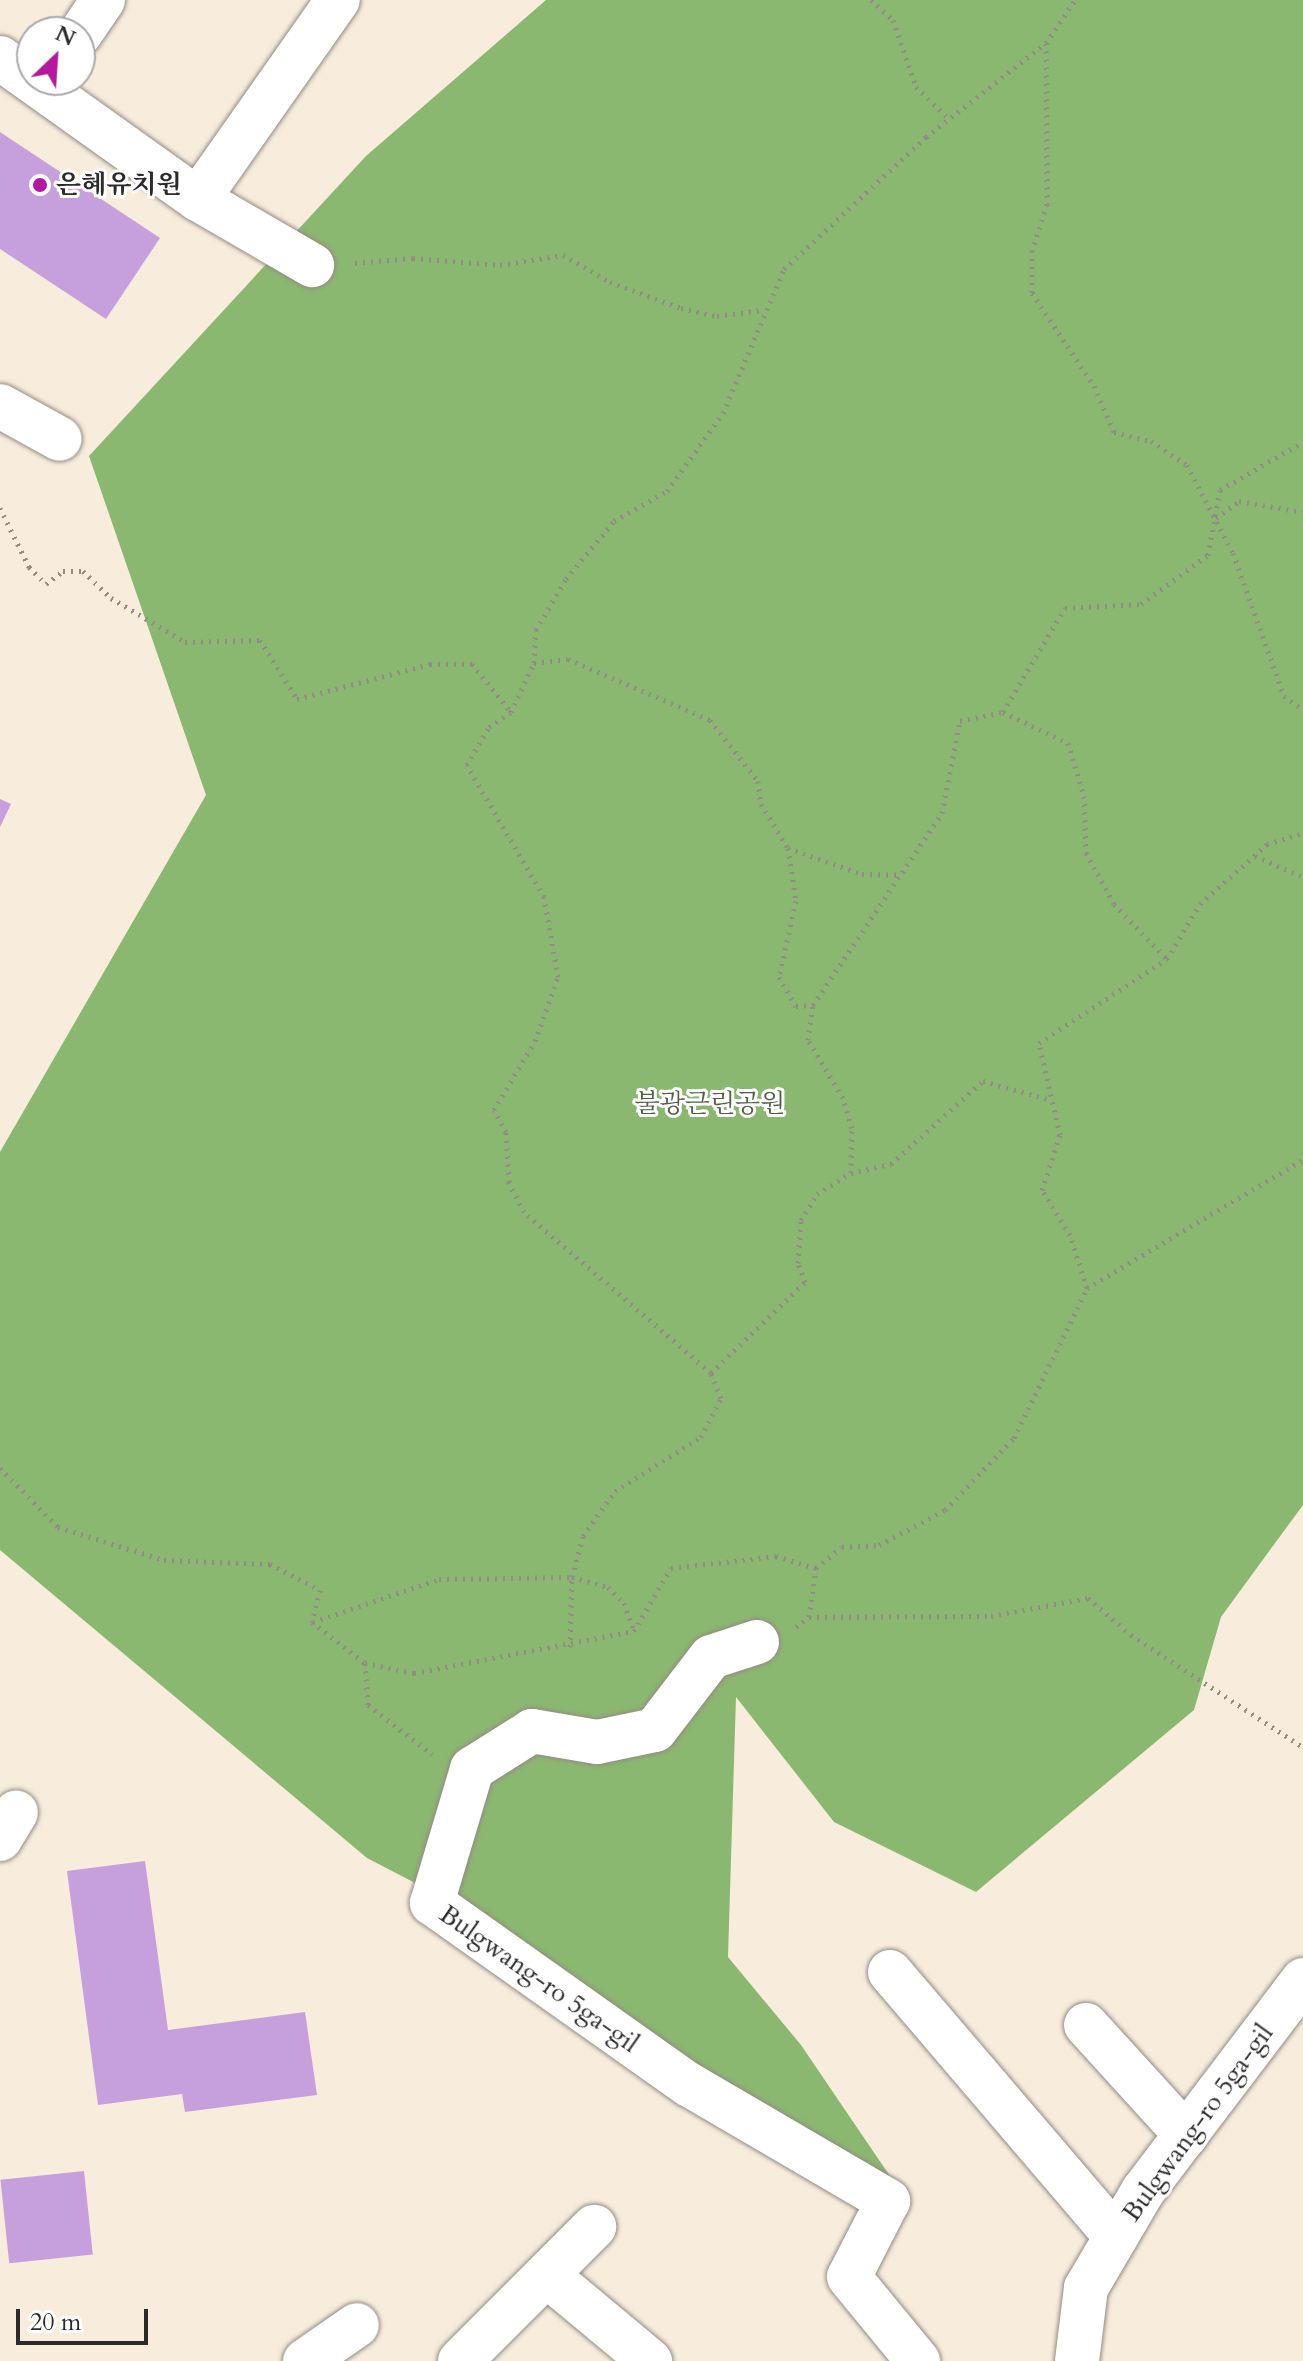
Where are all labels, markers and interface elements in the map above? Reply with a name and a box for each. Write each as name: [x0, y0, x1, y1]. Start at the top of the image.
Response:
north arrow: [16, 16, 96, 96]
text: N: [50, 18, 80, 54]
place label: 은혜유치원: [56, 169, 182, 201]
marker: 은혜유치원: [31, 176, 49, 194]
park label: 불광근린공원: [635, 1088, 785, 1120]
street label: Bulgwang-ro 5ga-gil: [433, 1899, 645, 2059]
street label: Bulgwang-ro 5ga-gil: [1116, 2018, 1280, 2228]
scale bar: [20, 2293, 152, 2343]
text: 20 m: [30, 2306, 81, 2339]

